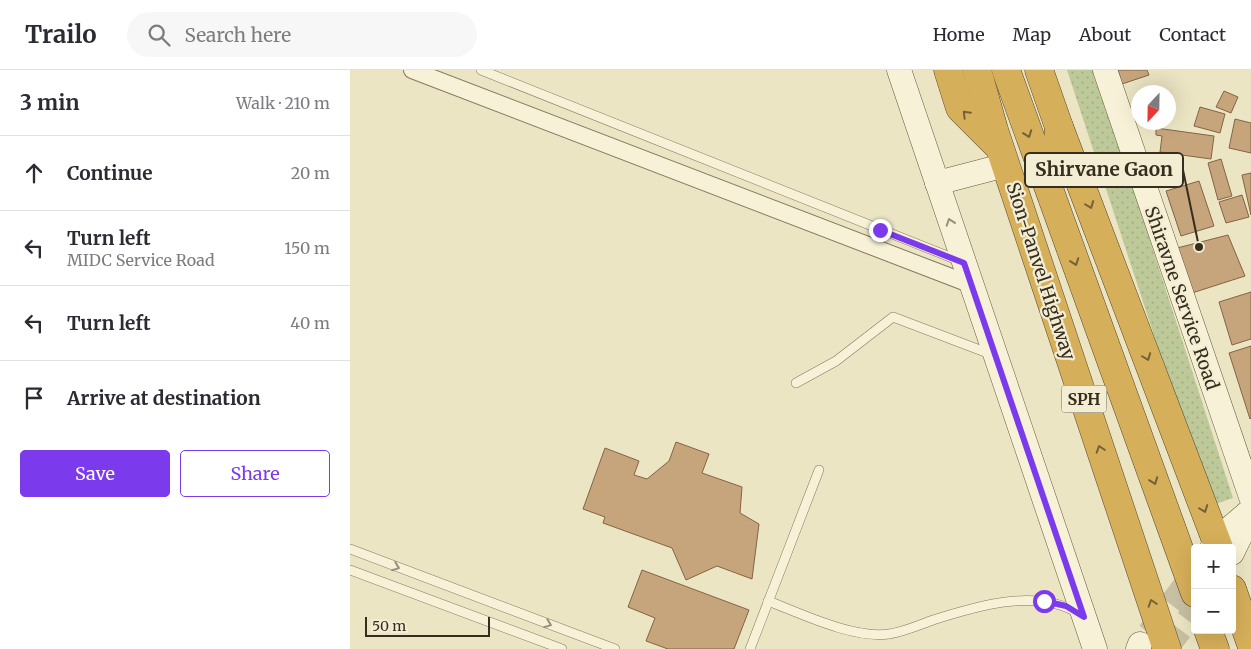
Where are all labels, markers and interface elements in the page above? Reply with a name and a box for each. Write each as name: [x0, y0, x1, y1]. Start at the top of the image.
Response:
search box: [127, 12, 477, 57]
text: Trailo: [25, 19, 97, 50]
icon: search: [145, 21, 173, 49]
text: Search here: [185, 23, 291, 47]
text: Home: [933, 23, 985, 46]
text: Map: [1013, 23, 1051, 46]
text: About: [1079, 23, 1131, 46]
text: Contact: [1159, 23, 1226, 46]
north arrow: [1131, 85, 1176, 130]
text: 3 min: [20, 89, 79, 116]
text: Walk · 210 m: [236, 93, 330, 113]
one-way arrow: [963, 111, 972, 120]
one-way arrow: [1022, 129, 1032, 137]
callout: Shirvane Gaon: [1025, 153, 1183, 187]
text: Shirvane Gaon: [1035, 157, 1173, 181]
icon: ahead: [20, 159, 48, 187]
text: Continue: [67, 161, 153, 185]
text: 20 m: [291, 163, 330, 183]
street label: Sion-Panvel Highway: [1001, 179, 1081, 363]
one-way arrow: [1084, 200, 1094, 209]
street label: Shiravne Service Road: [1140, 203, 1224, 393]
one-way arrow: [946, 218, 956, 226]
route end: [869, 219, 892, 242]
text: Turn left: [67, 226, 151, 250]
icon: left: [20, 234, 48, 262]
text: 150 m: [284, 238, 330, 258]
text: MIDC Service Road: [67, 250, 215, 270]
one-way arrow: [1069, 258, 1079, 266]
icon: left: [20, 309, 48, 337]
text: Turn left: [67, 311, 151, 335]
text: 40 m: [290, 313, 330, 333]
one-way arrow: [1141, 352, 1151, 361]
icon: arrive: [20, 384, 48, 412]
text: Arrive at destination: [67, 386, 261, 410]
road number: SPH: [1062, 386, 1106, 412]
one-way arrow: [1096, 445, 1106, 453]
button: Save: [20, 450, 170, 497]
button: Share: [180, 450, 330, 497]
one-way arrow: [1148, 476, 1158, 485]
one-way arrow: [1198, 504, 1209, 513]
map controls: [1191, 544, 1236, 634]
button: +: [1191, 544, 1236, 589]
one-way arrow: [391, 561, 399, 571]
button: −: [1191, 589, 1236, 634]
route start: [1033, 590, 1056, 613]
one-way arrow: [1148, 599, 1158, 607]
scale bar: [365, 614, 490, 637]
text: 50 m: [372, 617, 406, 635]
one-way arrow: [543, 618, 551, 628]

